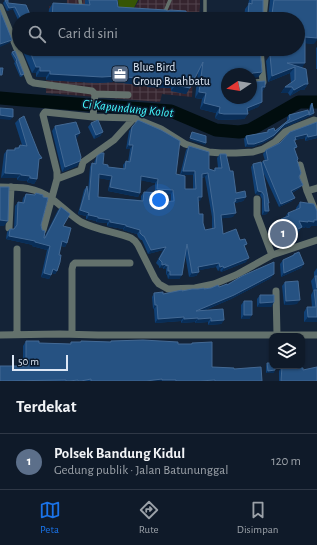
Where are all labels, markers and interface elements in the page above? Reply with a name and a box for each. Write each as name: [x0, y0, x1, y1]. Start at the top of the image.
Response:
search box: [12, 12, 305, 56]
icon: search: [26, 23, 48, 45]
text: Cari di sini: [58, 26, 118, 41]
place label: Blue Bird Group Buahbatu: [133, 61, 210, 87]
office icon: Blue Bird Group Buahbatu: [110, 64, 130, 84]
north arrow: [221, 68, 257, 104]
water label: Ci Kapundung Kolot: [82, 98, 175, 120]
your location: [149, 190, 169, 210]
pin: 1: [270, 219, 296, 249]
map controls: [269, 333, 305, 369]
button: layers: [269, 333, 305, 369]
scale bar: [12, 353, 68, 372]
text: 50 m: [18, 356, 39, 367]
text: Terdekat: [16, 398, 76, 415]
text: Polsek Bandung Kidul: [54, 446, 185, 461]
text: 1: [27, 455, 31, 468]
text: 120 m: [271, 455, 301, 468]
text: Gedung publik · Jalan Batununggal: [54, 464, 228, 477]
tab: Peta: [39, 499, 61, 536]
tab: Rute: [138, 499, 160, 536]
tab: Disimpan: [237, 499, 278, 536]

